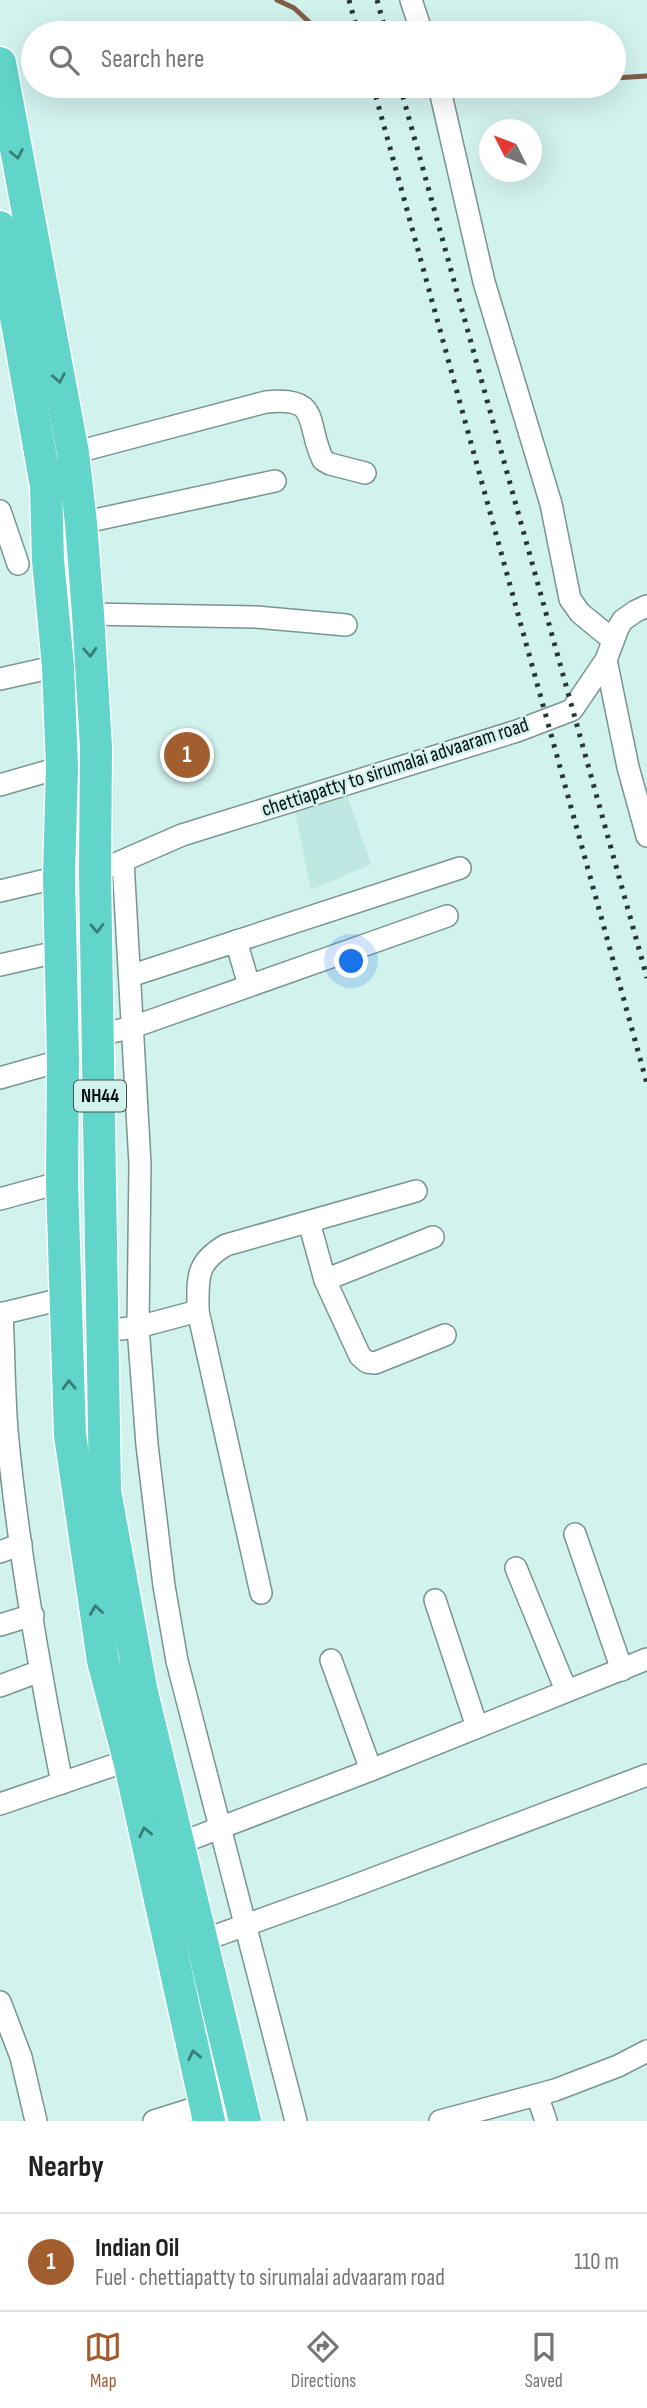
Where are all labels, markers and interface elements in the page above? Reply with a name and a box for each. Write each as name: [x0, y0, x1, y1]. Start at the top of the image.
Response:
search box: [21, 21, 626, 98]
icon: search: [45, 41, 83, 79]
text: Search here: [101, 44, 204, 75]
north arrow: [479, 119, 542, 182]
one-way arrow: [9, 148, 24, 160]
one-way arrow: [51, 372, 66, 384]
one-way arrow: [83, 647, 98, 658]
street label: chettiapatty to sirumalai advaaram road: [258, 712, 532, 822]
pin: 1: [164, 729, 210, 781]
one-way arrow: [89, 923, 104, 934]
your location: [334, 944, 368, 978]
road number: NH44: [74, 1080, 126, 1112]
one-way arrow: [61, 1379, 76, 1390]
one-way arrow: [89, 1605, 104, 1616]
one-way arrow: [138, 1826, 153, 1838]
one-way arrow: [187, 2049, 202, 2061]
text: Nearby: [28, 2149, 104, 2185]
text: Indian Oil: [95, 2233, 179, 2264]
text: 1: [46, 2248, 56, 2276]
text: 110 m: [574, 2248, 619, 2276]
text: Fuel · chettiapatty to sirumalai advaaram road: [95, 2264, 445, 2292]
tab: Map: [84, 2328, 122, 2393]
tab: Directions: [291, 2328, 356, 2393]
tab: Saved: [525, 2328, 563, 2393]

